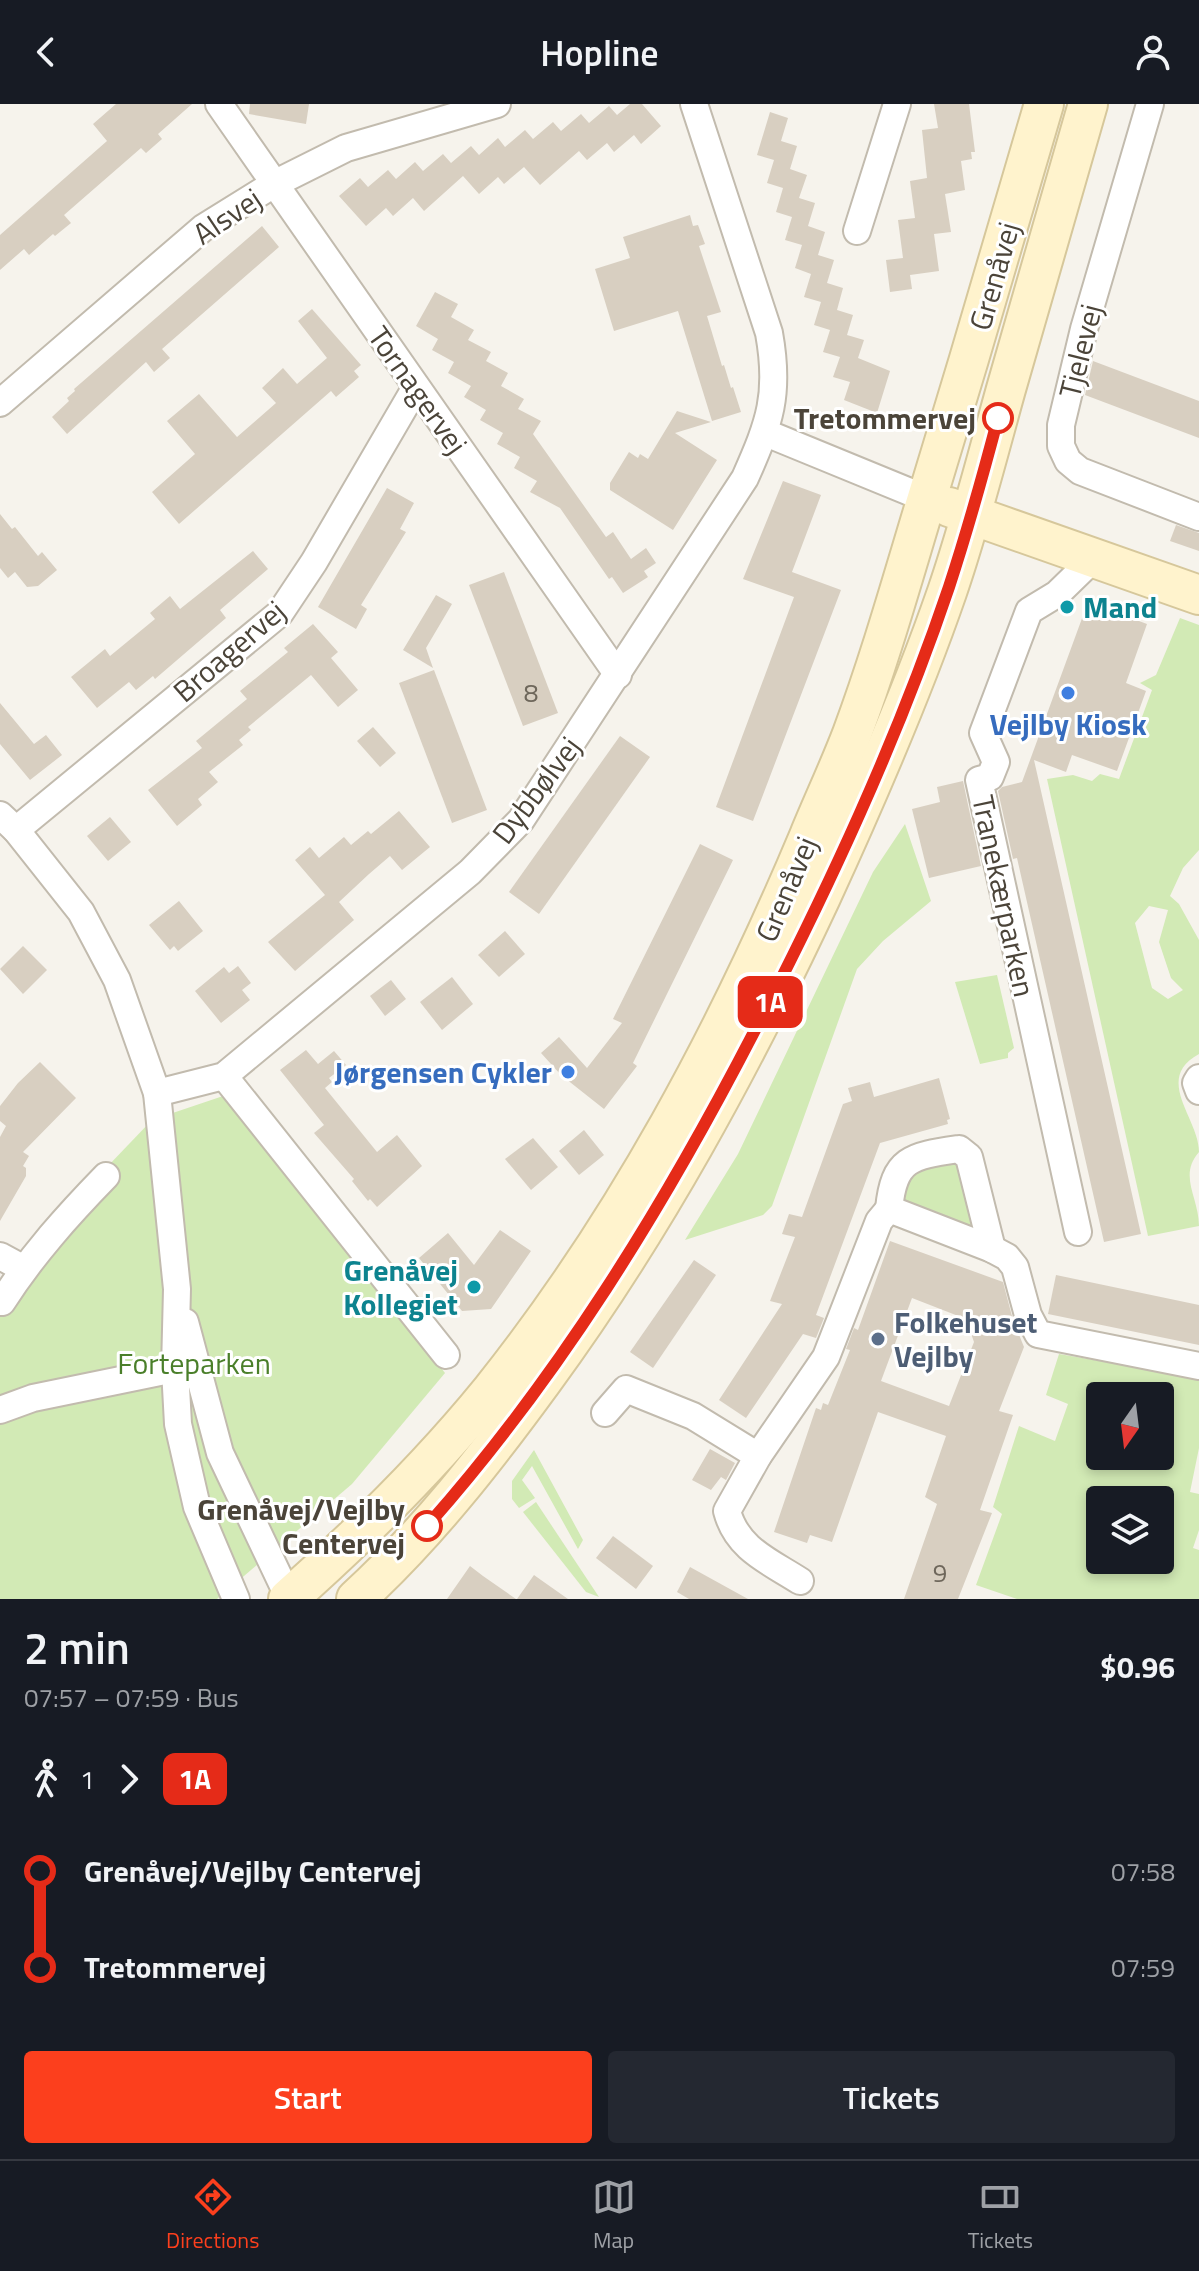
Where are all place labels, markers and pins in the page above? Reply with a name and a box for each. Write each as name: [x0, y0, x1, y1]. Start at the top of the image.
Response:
place label: Tretommervej: [794, 395, 976, 441]
marker: Tretommervej: [983, 403, 1013, 433]
place label: Mand: [1083, 584, 1157, 630]
marker: Mand: [1058, 598, 1076, 616]
marker: Vejlby Kiosk: [1059, 684, 1077, 702]
place label: Vejlby Kiosk: [989, 701, 1147, 747]
place label: Jørgensen Cykler: [334, 1049, 552, 1095]
marker: Jørgensen Cykler: [559, 1063, 577, 1081]
place label: Grenåvej Kollegiet: [343, 1247, 458, 1327]
marker: Grenåvej Kollegiet: [465, 1278, 483, 1296]
place label: Folkehuset Vejlby: [894, 1299, 1038, 1379]
marker: Folkehuset Vejlby: [869, 1330, 887, 1348]
place label: Grenåvej/Vejlby Centervej: [197, 1486, 405, 1566]
marker: Grenåvej/Vejlby Centervej: [412, 1511, 442, 1541]

